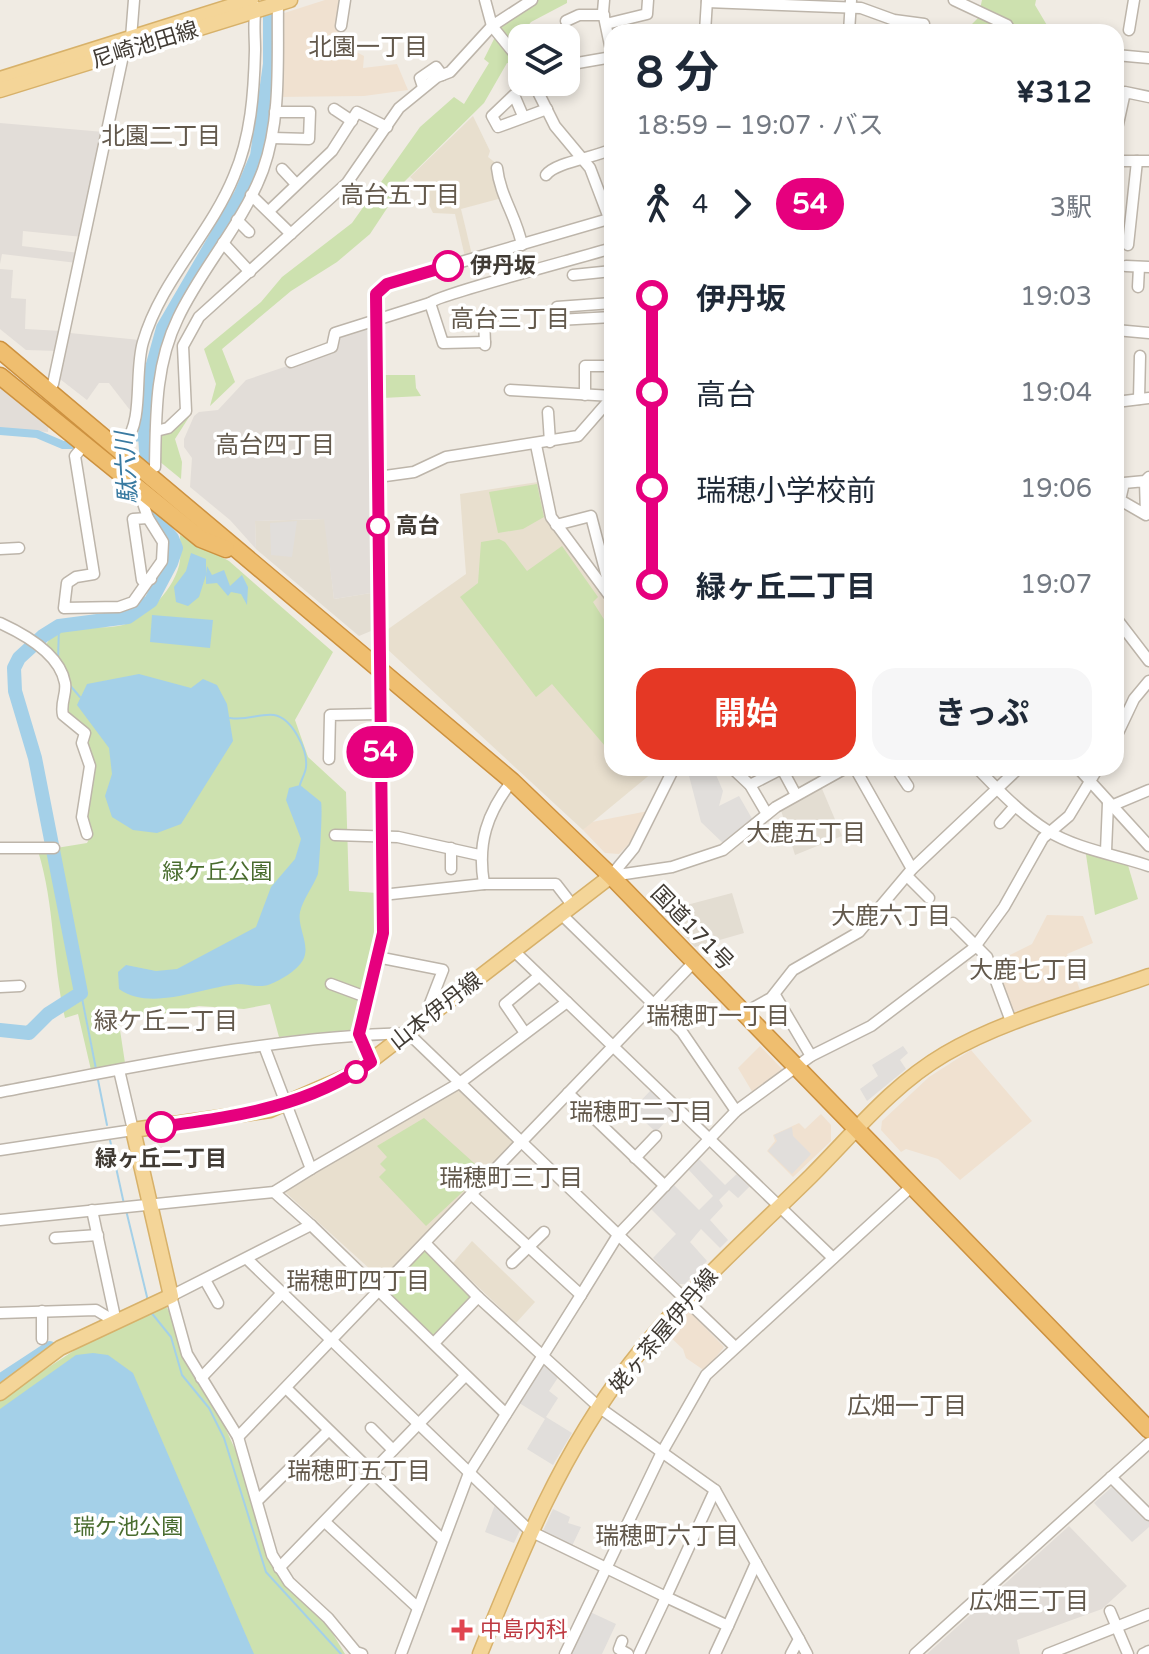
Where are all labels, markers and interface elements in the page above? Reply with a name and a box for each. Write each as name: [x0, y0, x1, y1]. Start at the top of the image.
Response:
street label: 尼崎池田線: [89, 16, 201, 74]
map controls: [508, 24, 580, 96]
button: layers: [508, 24, 580, 96]
district label: 北園一丁目: [308, 33, 428, 62]
text: 8 分: [636, 47, 719, 100]
text: ¥312: [1016, 74, 1092, 111]
text: 18:59 – 19:07 · バス: [636, 110, 884, 141]
district label: 北園二丁目: [101, 122, 221, 151]
district label: 高台五丁目: [340, 181, 460, 210]
icon: walk: [636, 182, 680, 226]
icon: forward: [720, 182, 764, 226]
text: 54: [792, 187, 828, 221]
text: 4: [692, 189, 708, 220]
text: 3駅: [1050, 192, 1092, 223]
marker: 伊丹坂: [433, 251, 463, 281]
place label: 伊丹坂: [470, 253, 536, 279]
text: 伊丹坂: [696, 281, 786, 318]
text: 19:03: [1020, 281, 1092, 312]
district label: 高台三丁目: [450, 305, 570, 334]
text: 高台: [696, 377, 756, 414]
text: 19:04: [1020, 377, 1092, 408]
water label: 駄六川: [110, 428, 143, 505]
district label: 高台四丁目: [215, 431, 335, 460]
text: 瑞穂小学校前: [696, 473, 876, 510]
text: 19:06: [1020, 473, 1092, 504]
place label: 高台: [396, 513, 440, 539]
marker: 高台: [367, 515, 389, 537]
text: 緑ヶ丘二丁目: [696, 569, 876, 606]
text: 19:07: [1020, 569, 1092, 600]
button: 開始: [636, 668, 856, 760]
button: きっぷ: [872, 668, 1092, 760]
line badge: 54: [344, 726, 416, 778]
text: 54: [362, 735, 398, 769]
district label: 大鹿五丁目: [746, 819, 866, 848]
park label: 緑ケ丘公園: [162, 859, 272, 885]
street label: 国道171号: [645, 880, 739, 976]
district label: 大鹿六丁目: [831, 902, 951, 931]
district label: 大鹿七丁目: [969, 956, 1089, 985]
street label: 山本伊丹線: [385, 967, 487, 1055]
district label: 瑞穂町一丁目: [646, 1002, 790, 1031]
district label: 緑ケ丘二丁目: [94, 1007, 238, 1036]
unlabelled marker: [345, 1061, 367, 1083]
district label: 瑞穂町二丁目: [569, 1098, 713, 1127]
marker: 緑ヶ丘二丁目: [146, 1112, 176, 1142]
place label: 緑ヶ丘二丁目: [95, 1146, 227, 1172]
district label: 瑞穂町三丁目: [439, 1164, 583, 1193]
street label: 姥ヶ茶屋伊丹線: [605, 1264, 723, 1398]
district label: 瑞穂町四丁目: [286, 1267, 430, 1296]
district label: 広畑一丁目: [847, 1392, 967, 1421]
district label: 瑞穂町五丁目: [287, 1457, 431, 1486]
park label: 瑞ケ池公園: [73, 1514, 183, 1540]
district label: 瑞穂町六丁目: [595, 1522, 739, 1551]
district label: 広畑三丁目: [969, 1587, 1089, 1616]
place label: 中島内科: [480, 1617, 568, 1643]
marker: 中島内科: [451, 1619, 473, 1641]

